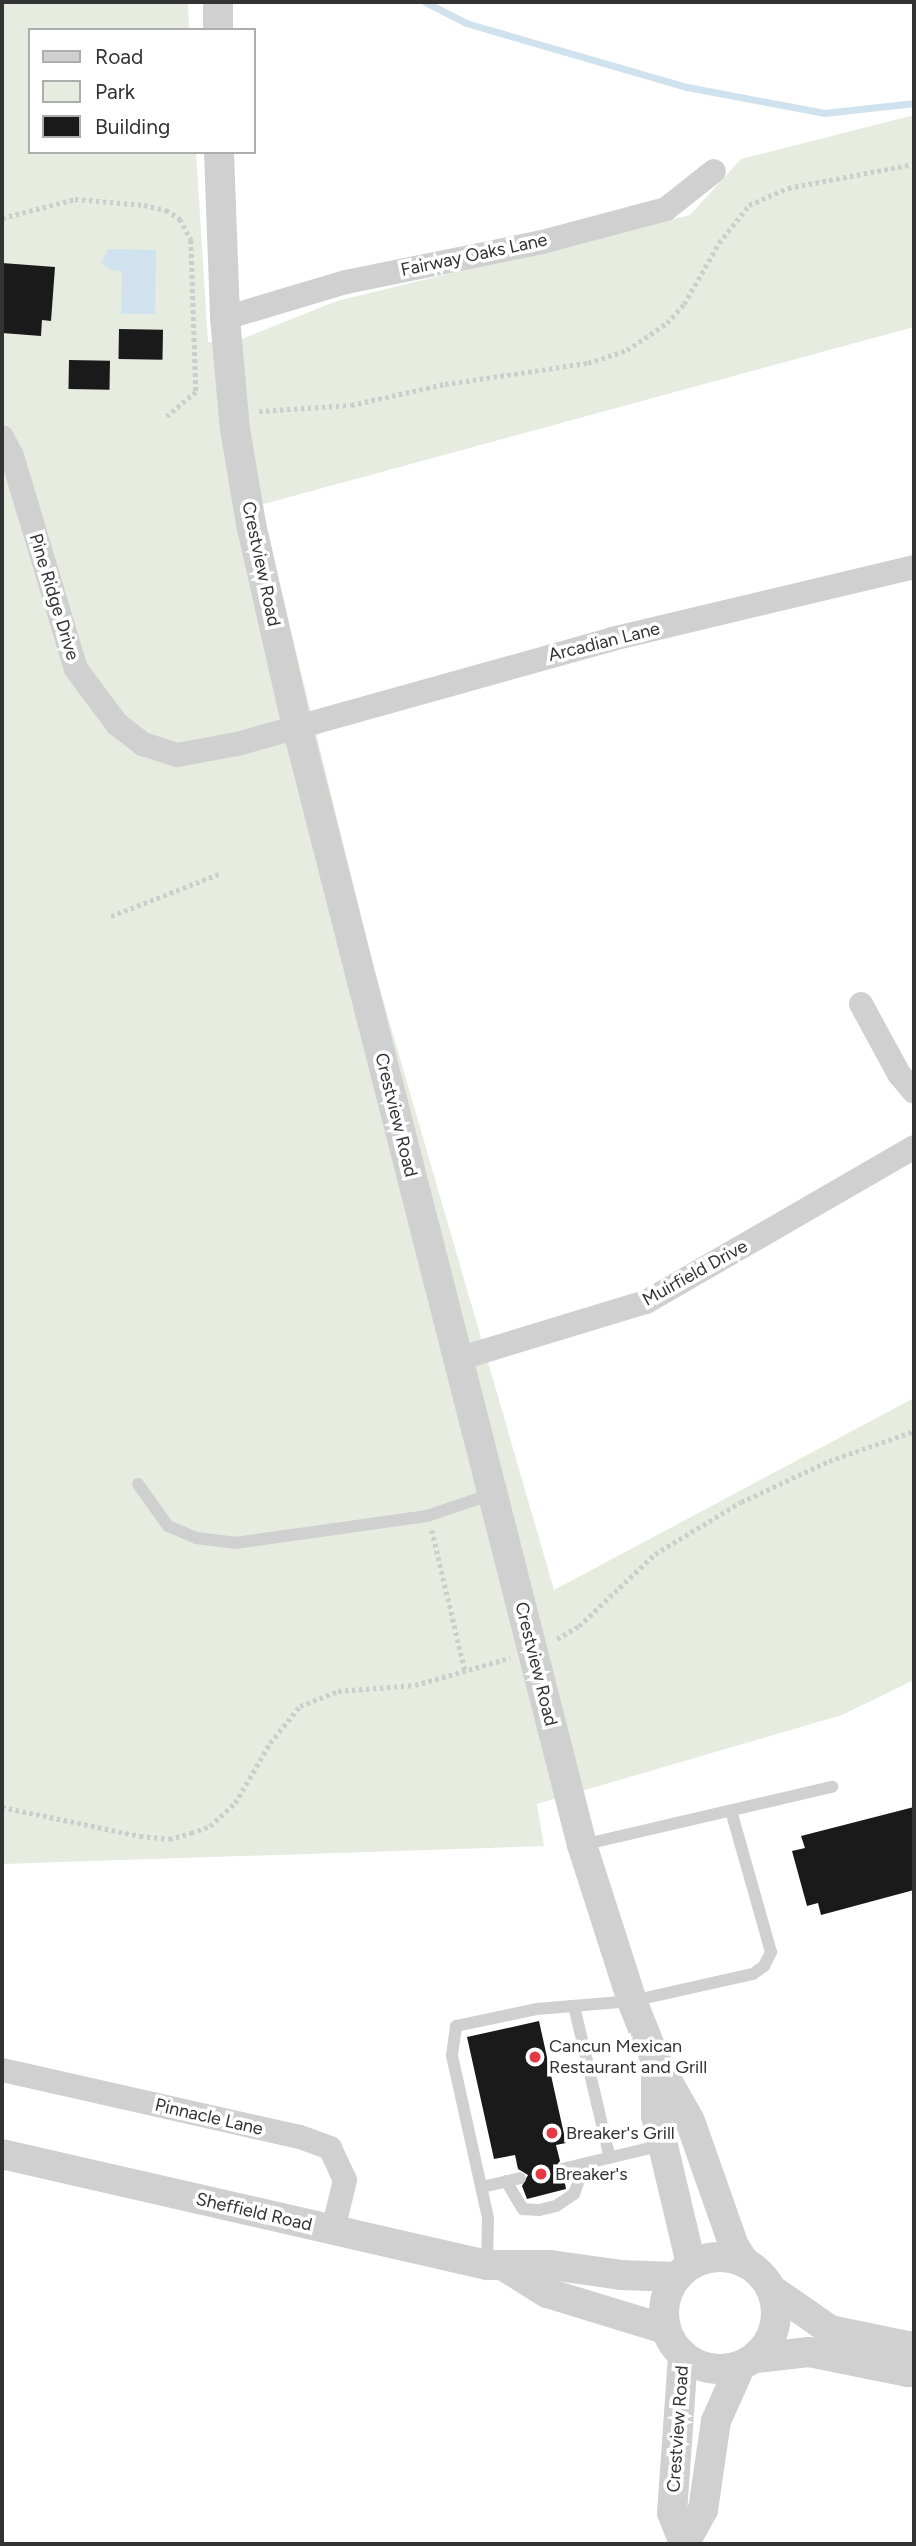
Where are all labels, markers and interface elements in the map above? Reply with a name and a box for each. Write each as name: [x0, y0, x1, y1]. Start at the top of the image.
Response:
legend: [28, 28, 256, 154]
text: Road: [95, 44, 143, 69]
text: Park: [95, 79, 135, 104]
text: Building: [95, 114, 170, 139]
street label: Fairway Oaks Lane: [399, 229, 549, 281]
street label: Crestview Road: [237, 500, 285, 628]
street label: Pine Ridge Drive: [24, 531, 84, 663]
street label: Arcadian Lane: [546, 618, 662, 666]
street label: Crestview Road: [370, 1051, 422, 1179]
street label: Muirfield Drive: [639, 1235, 751, 1311]
street label: Crestview Road: [510, 1600, 562, 1728]
place label: Cancun Mexican Restaurant and Grill: [549, 2036, 707, 2078]
marker: Cancun Mexican Restaurant and Grill: [527, 2049, 543, 2065]
street label: Pinnacle Lane: [153, 2094, 265, 2140]
place label: Breaker's Grill: [566, 2122, 675, 2144]
marker: Breaker's Grill: [544, 2125, 560, 2141]
place label: Breaker's: [555, 2163, 628, 2185]
marker: Breaker's: [533, 2166, 549, 2182]
street label: Sheffield Road: [194, 2188, 314, 2236]
street label: Crestview Road: [663, 2365, 693, 2493]

